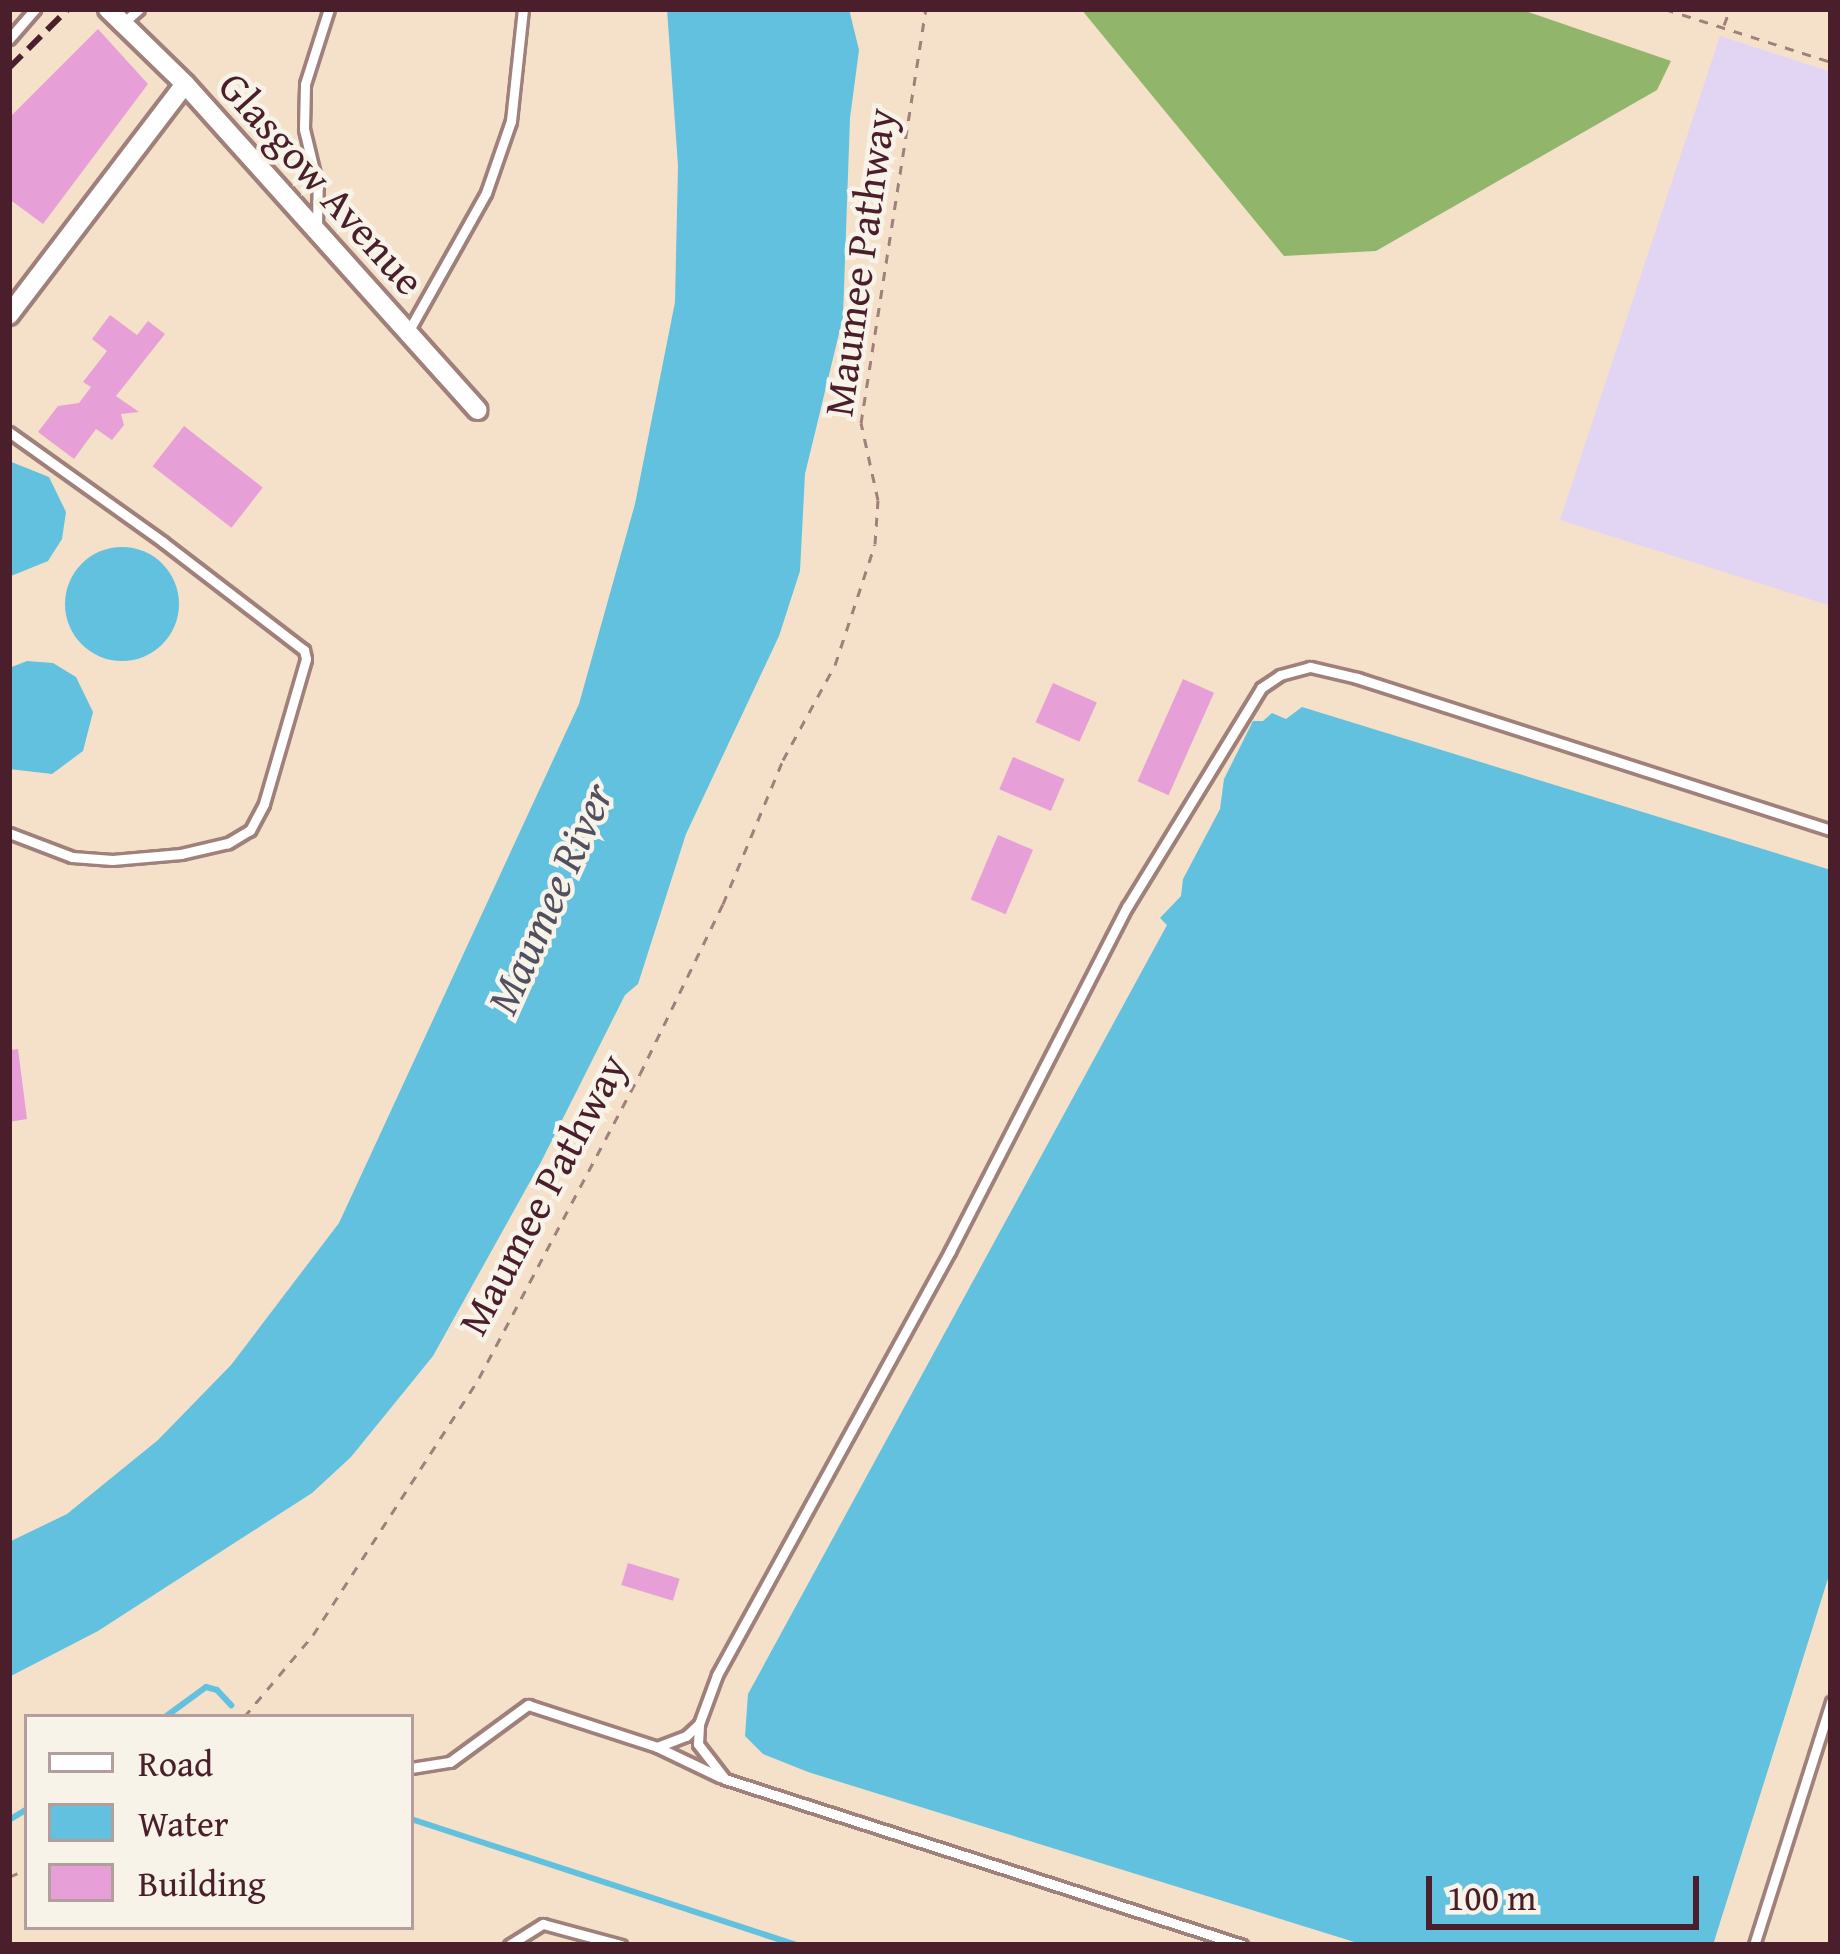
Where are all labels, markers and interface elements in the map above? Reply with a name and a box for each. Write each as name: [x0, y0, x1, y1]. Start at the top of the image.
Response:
street label: Glasgow Avenue: [209, 61, 435, 305]
street label: Maumee Pathway: [812, 105, 906, 419]
water label: Maumee River: [474, 774, 624, 1022]
street label: Maumee Pathway: [447, 1045, 637, 1343]
legend: [24, 1714, 414, 1930]
text: Road: [138, 1736, 213, 1789]
text: Water: [138, 1796, 229, 1849]
scale bar: [1432, 1852, 1705, 1926]
text: Building: [138, 1856, 266, 1909]
text: 100 m: [1447, 1870, 1536, 1923]

